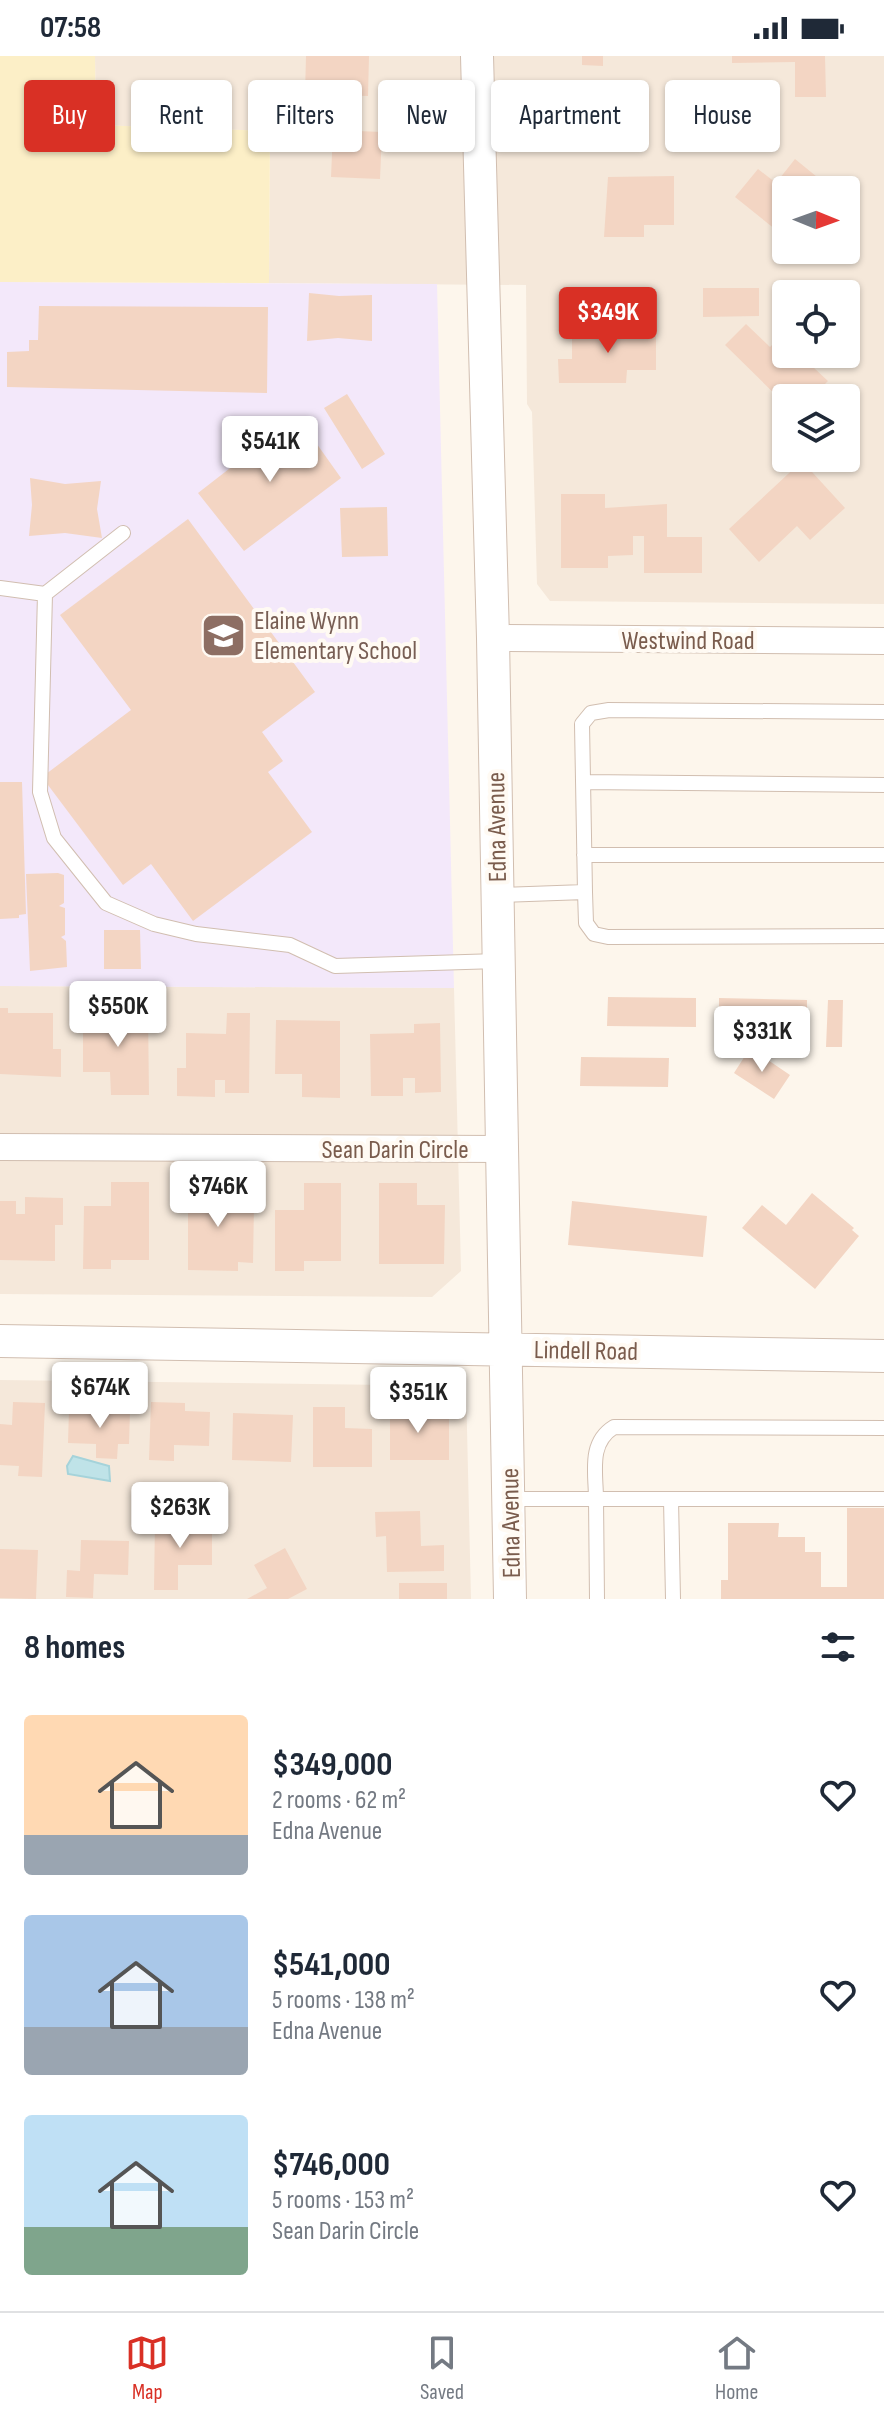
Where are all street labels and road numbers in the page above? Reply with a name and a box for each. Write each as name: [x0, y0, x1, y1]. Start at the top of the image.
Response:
street label: Westwind Road: [621, 626, 755, 657]
street label: Edna Avenue: [481, 772, 514, 882]
street label: Sean Darin Circle: [321, 1135, 469, 1166]
street label: Lindell Road: [534, 1335, 638, 1368]
street label: Edna Avenue: [495, 1468, 528, 1578]

